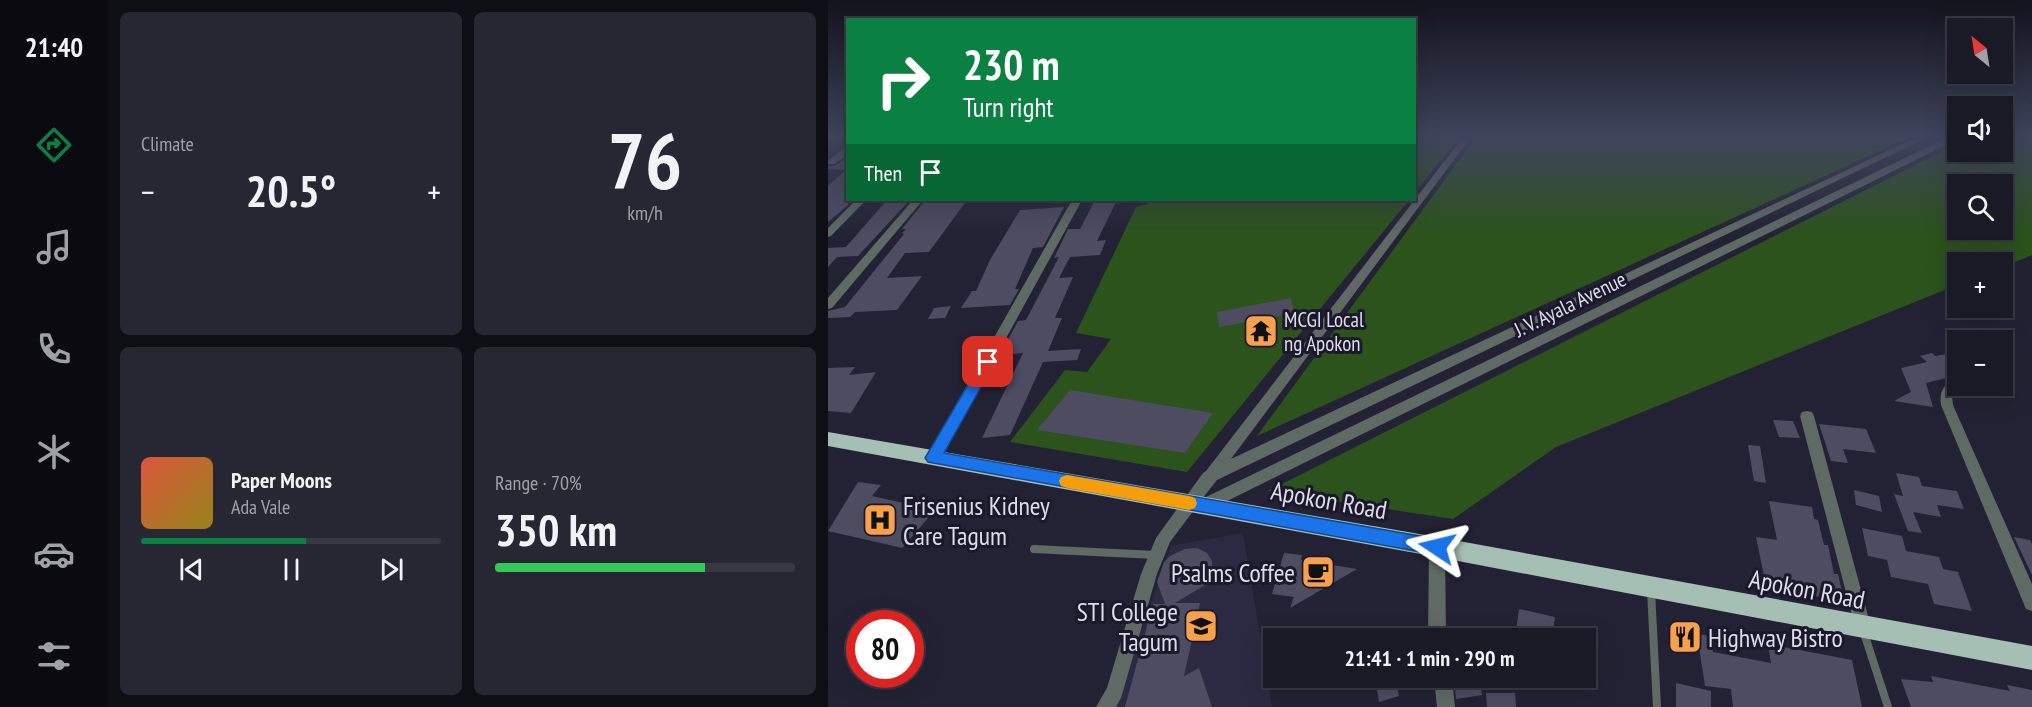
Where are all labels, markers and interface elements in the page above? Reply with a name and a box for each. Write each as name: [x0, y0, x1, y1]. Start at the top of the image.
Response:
north arrow: [1947, 18, 2013, 84]
map controls: [1947, 18, 2013, 396]
text: 21:40: [25, 30, 83, 64]
text: 230 m: [963, 37, 1060, 92]
icon: right: [864, 42, 942, 120]
text: Turn right: [963, 90, 1054, 124]
button: sound: [1947, 96, 2013, 162]
text: 76: [608, 110, 682, 211]
icon: directions: [33, 124, 75, 166]
text: Climate: [141, 131, 194, 157]
icon: arrive: [914, 156, 947, 189]
text: Then: [864, 159, 902, 187]
text: 20.5°: [246, 161, 336, 219]
text: −: [141, 170, 155, 213]
text: +: [427, 170, 441, 213]
button: search: [1947, 174, 2013, 240]
text: km/h: [627, 200, 663, 226]
icon: music: [33, 226, 75, 268]
button: +: [1947, 252, 2013, 318]
street label: J. V. Ayala Avenue: [1509, 265, 1631, 343]
place label: MCGI Local ng Apokon: [1284, 306, 1364, 357]
temple icon: MCGI Local ng Apokon: [1243, 313, 1279, 349]
icon: phone: [33, 328, 75, 370]
button: −: [1947, 330, 2013, 396]
pin: [962, 336, 1013, 387]
icon: arrive: [971, 345, 1004, 378]
icon: climate: [33, 431, 75, 473]
text: Paper Moons: [231, 466, 332, 494]
text: Range · 70%: [495, 470, 582, 496]
street label: Apokon Road: [1268, 474, 1390, 526]
place label: Frisenius Kidney Care Tagum: [903, 489, 1050, 552]
text: Ada Vale: [231, 494, 290, 520]
text: 350 km: [495, 500, 617, 558]
hospital icon: Frisenius Kidney Care Tagum: [862, 502, 898, 538]
position arrow: [1405, 515, 1469, 579]
icon: car: [33, 533, 75, 575]
icon: previous: [175, 553, 208, 586]
icon: pause: [275, 553, 308, 586]
icon: next: [375, 553, 408, 586]
cafe icon: Psalms Coffee: [1300, 554, 1336, 590]
place label: Psalms Coffee: [1171, 556, 1295, 589]
street label: Apokon Road: [1746, 562, 1868, 616]
place label: STI College Tagum: [1077, 595, 1178, 658]
school or university icon: STI College Tagum: [1183, 608, 1219, 644]
speed limit sign: 80: [846, 610, 924, 688]
restaurant icon: Highway Bistro: [1667, 619, 1703, 655]
place label: Highway Bistro: [1708, 621, 1843, 654]
icon: filters: [33, 635, 75, 677]
text: 21:41 · 1 min · 290 m: [1344, 644, 1515, 672]

